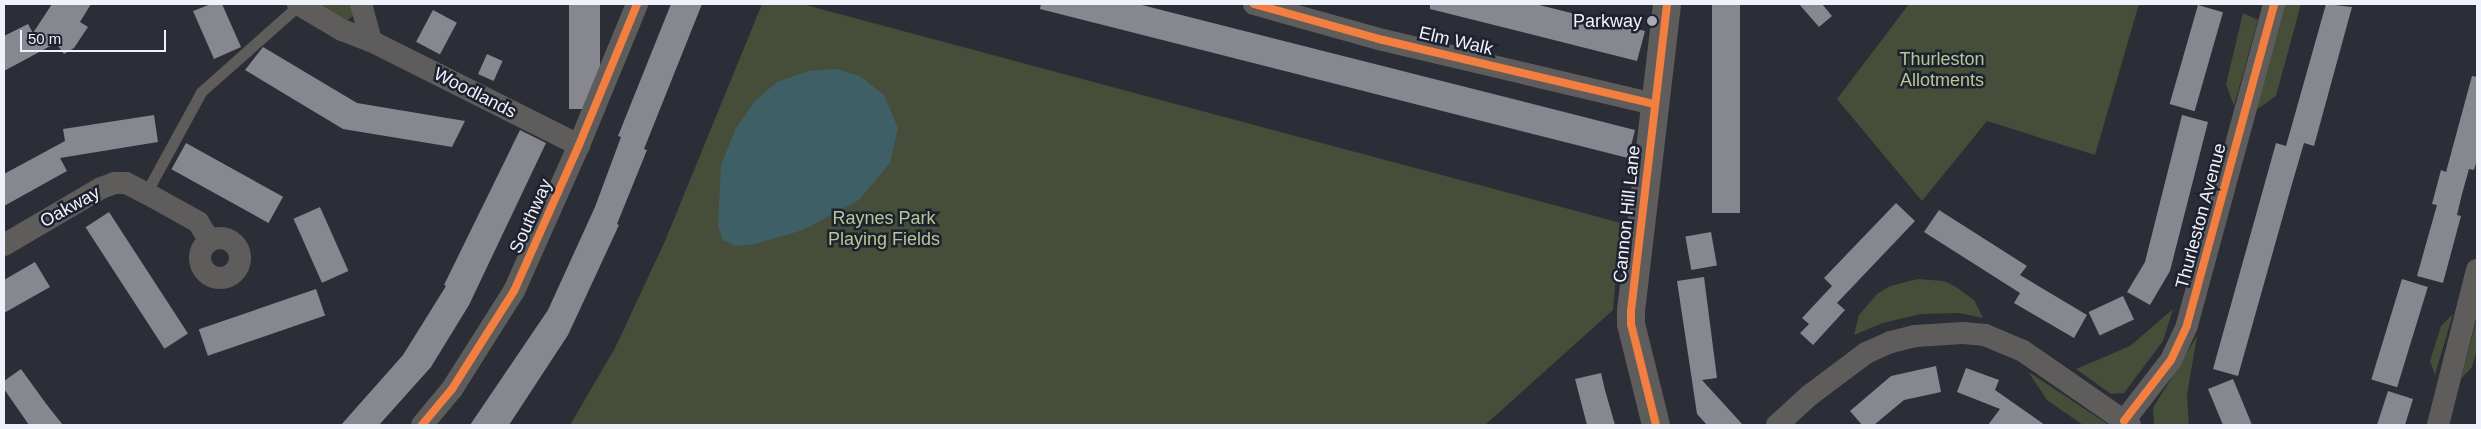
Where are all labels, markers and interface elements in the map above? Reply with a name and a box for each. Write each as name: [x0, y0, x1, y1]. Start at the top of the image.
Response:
place label: Parkway: [1573, 10, 1642, 32]
marker: Parkway: [1646, 15, 1658, 27]
scale bar: [22, 20, 169, 52]
street label: Elm Walk: [1417, 22, 1495, 60]
text: 50 m: [28, 30, 61, 47]
park label: Thurleston Allotments: [1899, 49, 1985, 92]
street label: Woodlands: [430, 63, 520, 123]
street label: Thurleston Avenue: [2171, 140, 2231, 292]
street label: Cannon Hill Lane: [1609, 144, 1645, 284]
street label: Southway: [505, 175, 557, 257]
street label: Oakway: [36, 182, 104, 232]
park label: Raynes Park Playing Fields: [828, 208, 940, 250]

